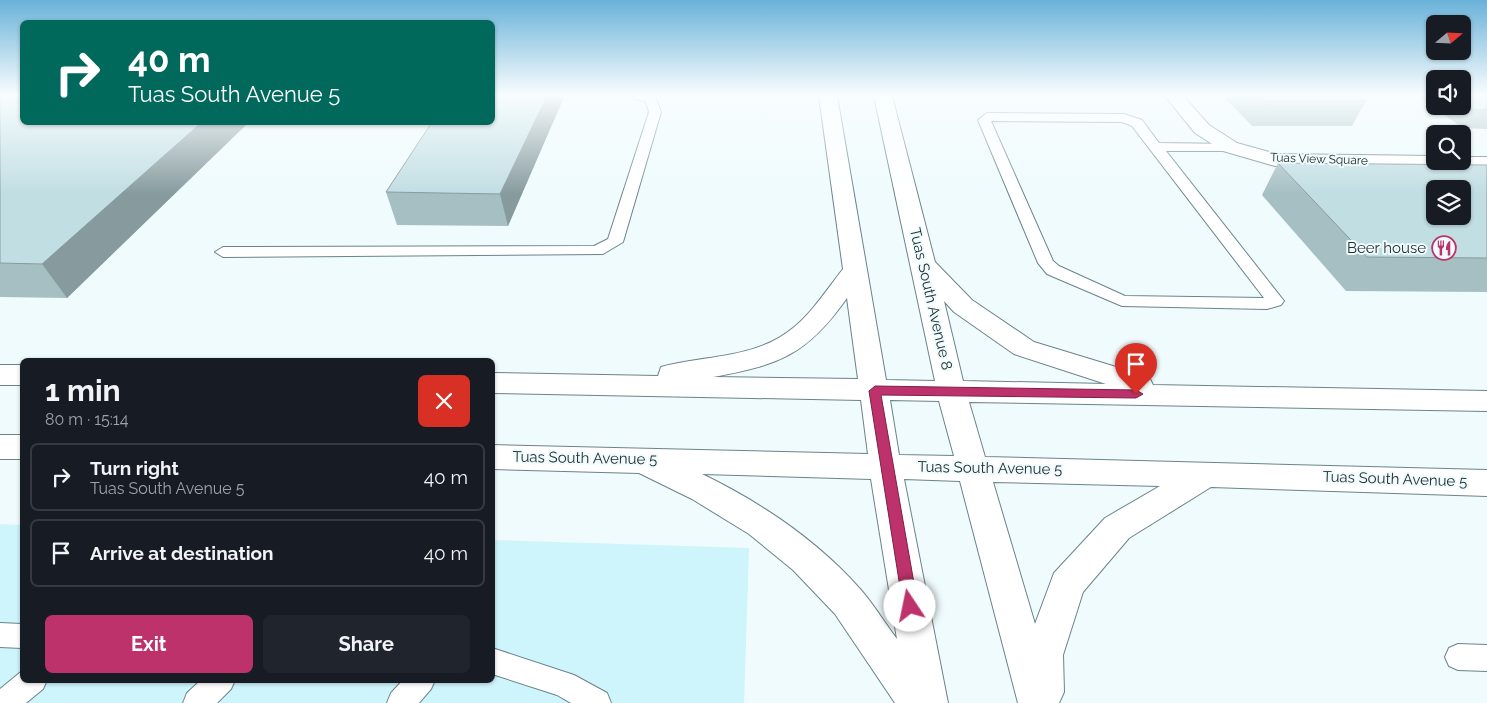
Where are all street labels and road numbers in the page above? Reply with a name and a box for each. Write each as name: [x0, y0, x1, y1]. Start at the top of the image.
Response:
street label: Tuas View Square: [1270, 150, 1368, 168]
street label: Tuas South Avenue 8: [906, 226, 956, 372]
street label: Tuas South Avenue 5: [512, 448, 658, 468]
street label: Tuas South Avenue 5: [917, 458, 1063, 478]
street label: Tuas South Avenue 5: [1322, 467, 1468, 491]

